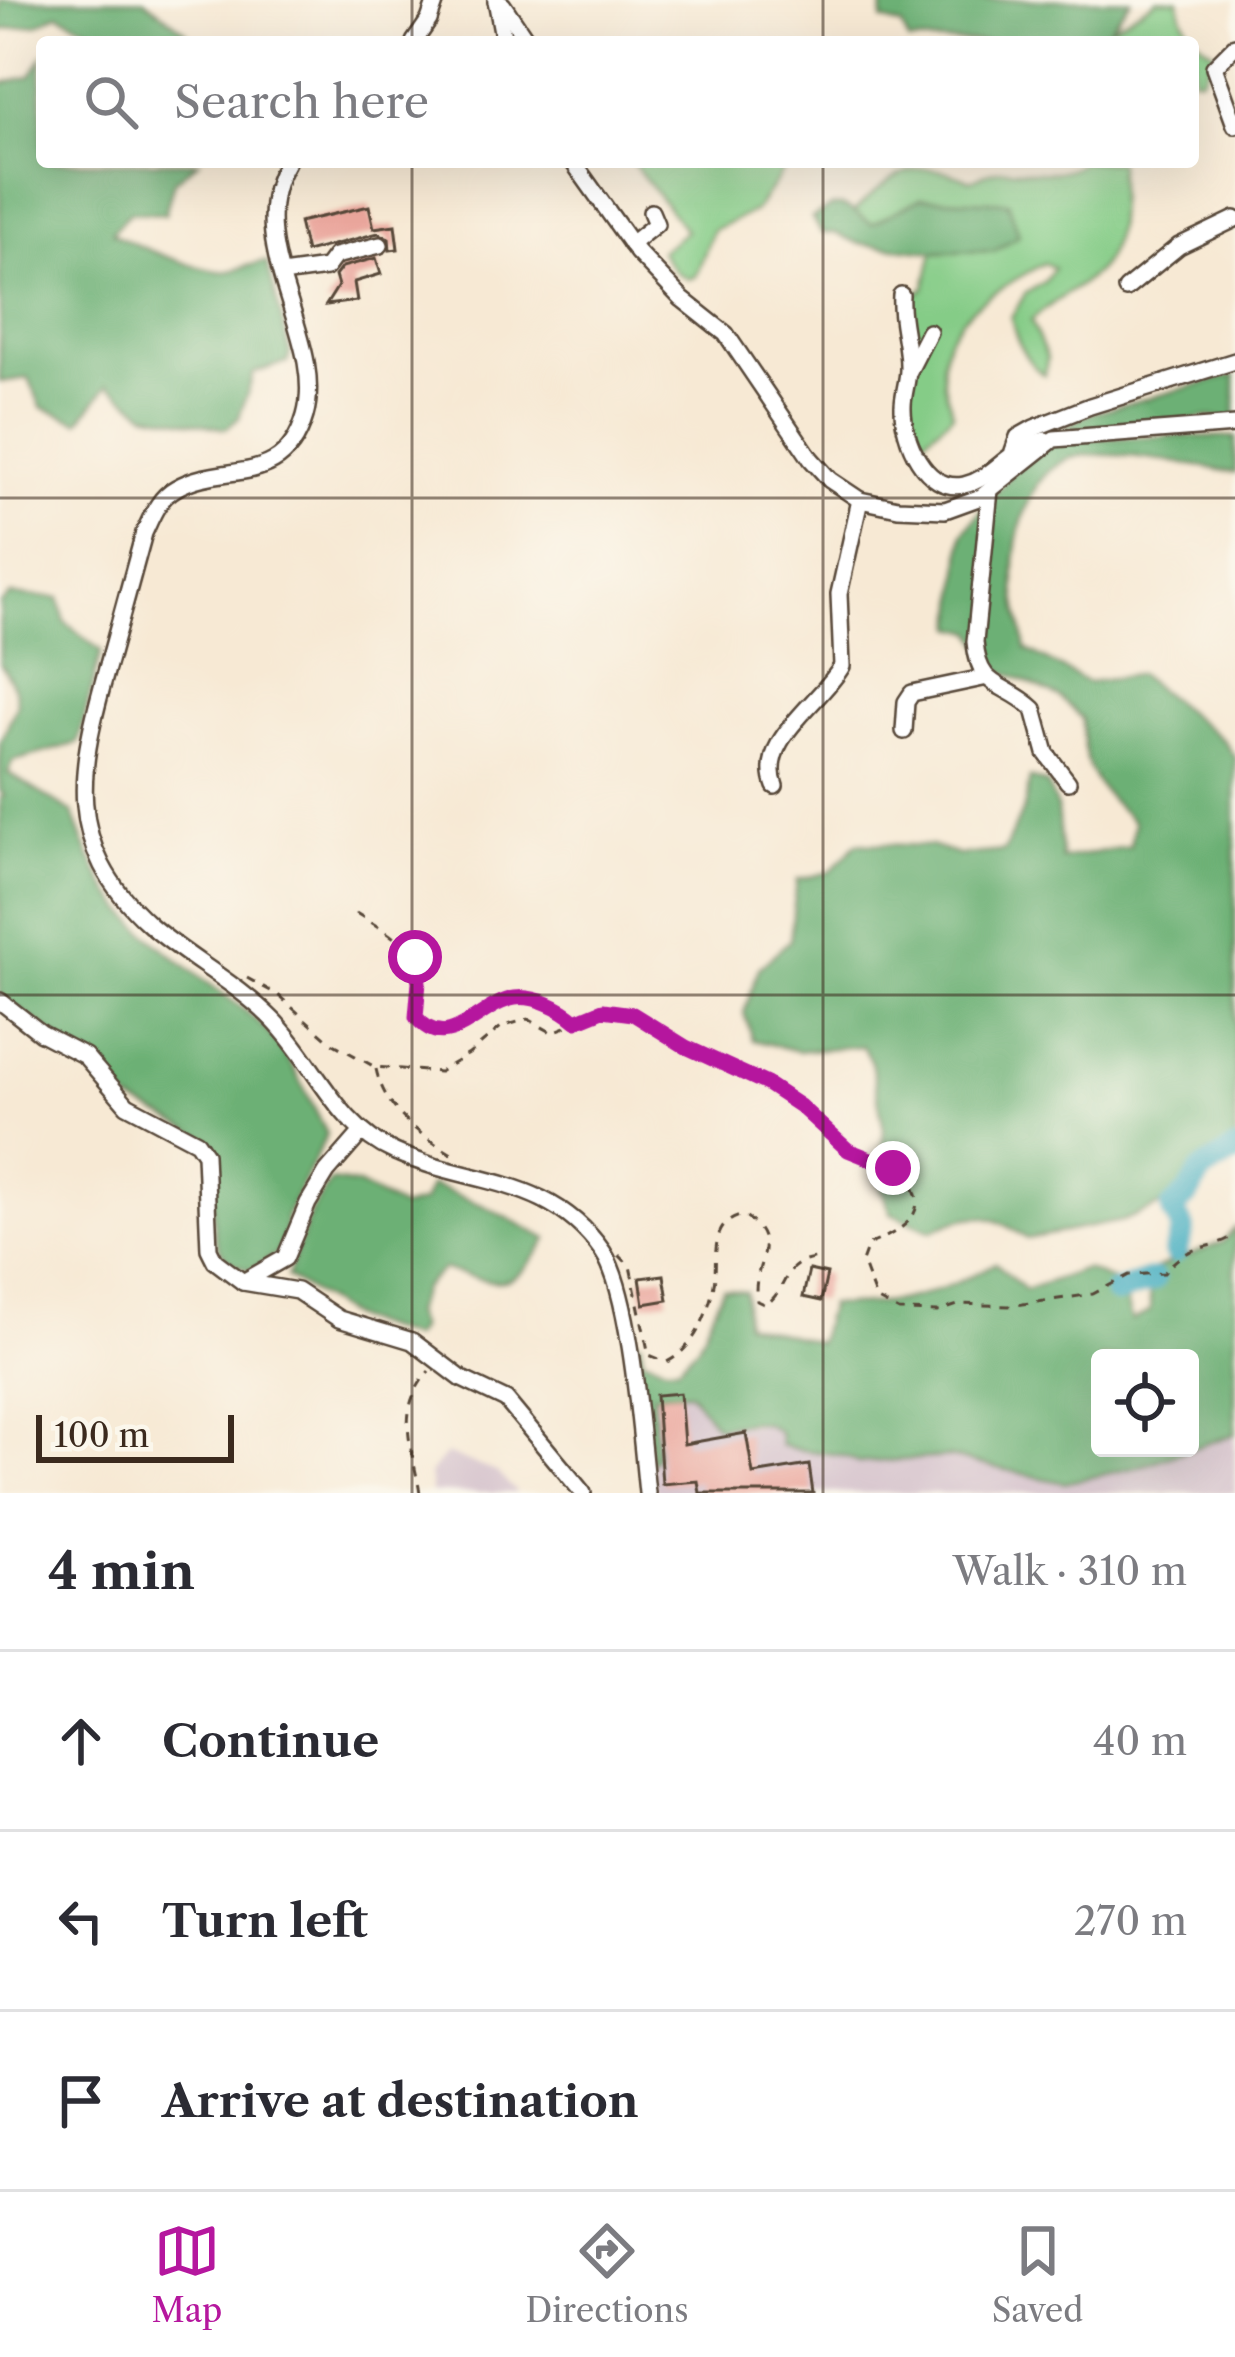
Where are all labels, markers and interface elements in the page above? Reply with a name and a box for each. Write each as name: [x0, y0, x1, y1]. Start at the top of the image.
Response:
search box: [36, 36, 1199, 168]
icon: search: [78, 69, 144, 135]
text: Search here: [174, 74, 429, 130]
route start: [388, 930, 442, 984]
route end: [866, 1141, 920, 1195]
map controls: [1091, 1349, 1199, 1457]
button: locate: [1091, 1349, 1199, 1457]
scale bar: [36, 1409, 234, 1462]
text: 100 m: [54, 1415, 149, 1456]
text: 4 min: [48, 1540, 195, 1602]
text: Walk · 310 m: [953, 1547, 1187, 1595]
icon: ahead: [48, 1708, 114, 1774]
text: Continue: [162, 1713, 379, 1769]
text: 40 m: [1093, 1717, 1187, 1765]
icon: left: [48, 1888, 114, 1954]
text: Turn left: [162, 1893, 368, 1949]
text: 270 m: [1074, 1897, 1187, 1945]
icon: arrive: [48, 2068, 114, 2134]
text: Arrive at destination: [162, 2073, 639, 2129]
tab: Map: [152, 2218, 222, 2331]
tab: Directions: [526, 2218, 689, 2331]
tab: Saved: [992, 2218, 1083, 2331]

